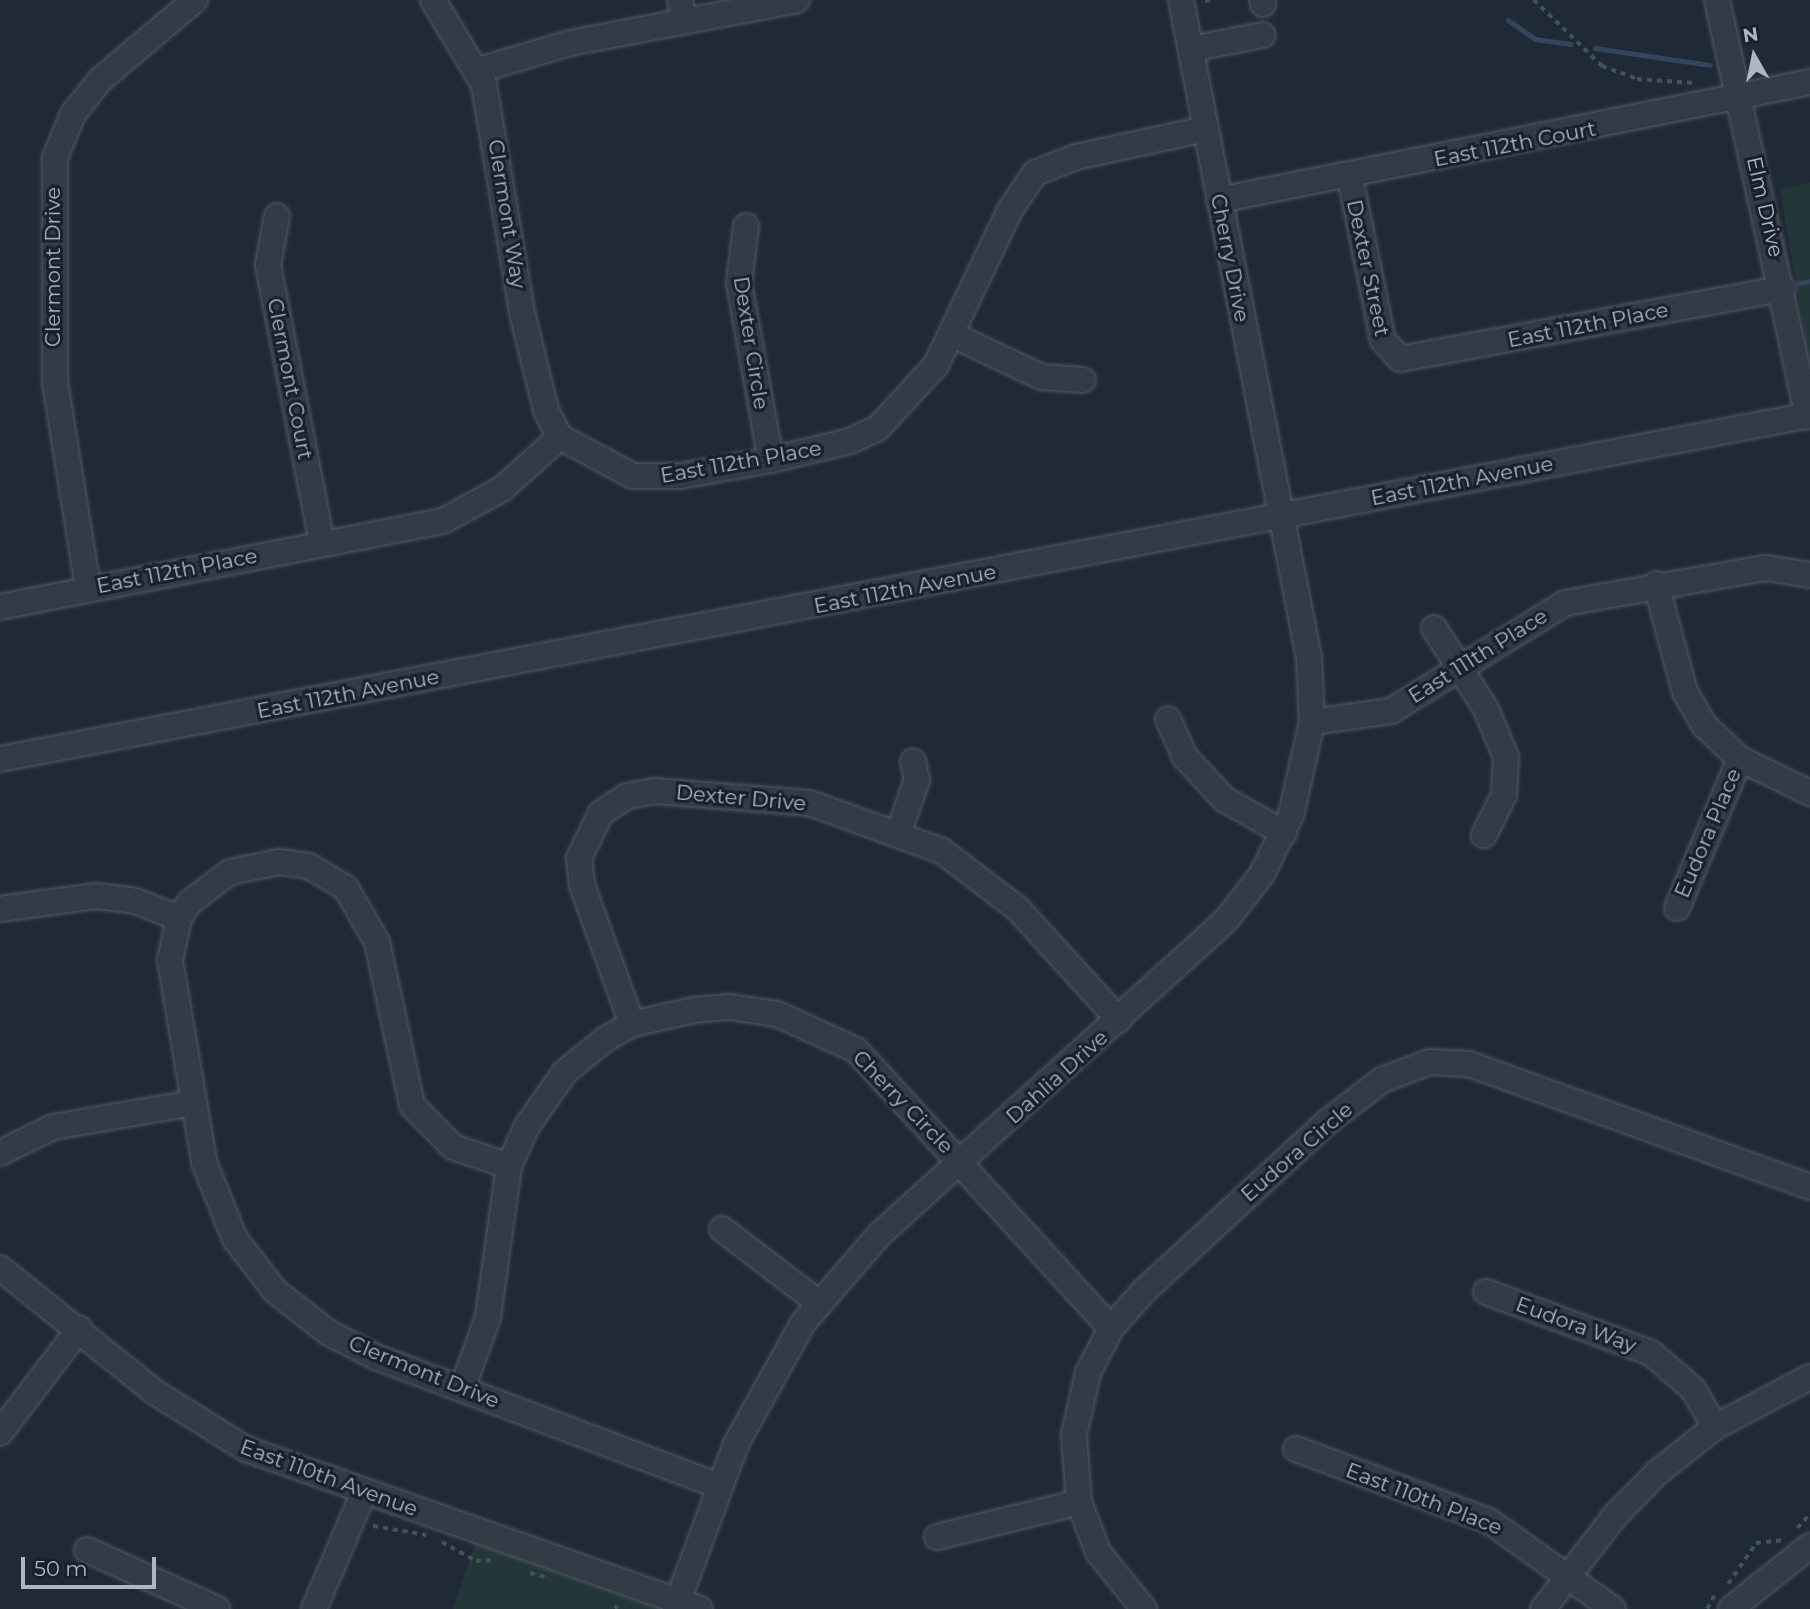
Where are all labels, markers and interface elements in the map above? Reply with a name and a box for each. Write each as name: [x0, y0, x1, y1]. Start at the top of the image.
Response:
north arrow: [1719, 21, 1789, 91]
text: N: [1741, 22, 1760, 47]
street label: East 112th Court: [1432, 116, 1598, 172]
street label: Clermont Way: [483, 138, 531, 290]
street label: Elm Drive: [1741, 154, 1789, 260]
street label: Clermont Drive: [40, 187, 66, 347]
street label: Cherry Drive: [1205, 192, 1255, 324]
street label: Dexter Street: [1341, 197, 1395, 339]
street label: Dexter Circle: [728, 275, 774, 411]
street label: Clermont Court: [262, 296, 318, 462]
street label: East 112th Place: [1505, 297, 1671, 353]
street label: East 112th Place: [658, 435, 824, 489]
street label: East 112th Avenue: [1369, 451, 1555, 511]
street label: East 112th Place: [94, 543, 260, 599]
street label: East 112th Avenue: [812, 559, 998, 619]
street label: East 111th Place: [1404, 603, 1552, 709]
street label: East 112th Avenue: [255, 664, 441, 724]
street label: Eudora Place: [1669, 764, 1747, 902]
street label: Dexter Drive: [675, 780, 807, 816]
street label: Dahlia Drive: [1001, 1025, 1113, 1129]
street label: Cherry Circle: [847, 1045, 959, 1159]
street label: Eudora Circle: [1236, 1097, 1358, 1207]
street label: Eudora Way: [1512, 1292, 1640, 1358]
street label: Clermont Drive: [345, 1330, 503, 1414]
street label: East 110th Avenue: [237, 1434, 421, 1522]
street label: East 110th Place: [1342, 1458, 1506, 1540]
scale bar: [24, 1542, 159, 1586]
text: 50 m: [34, 1556, 88, 1581]

